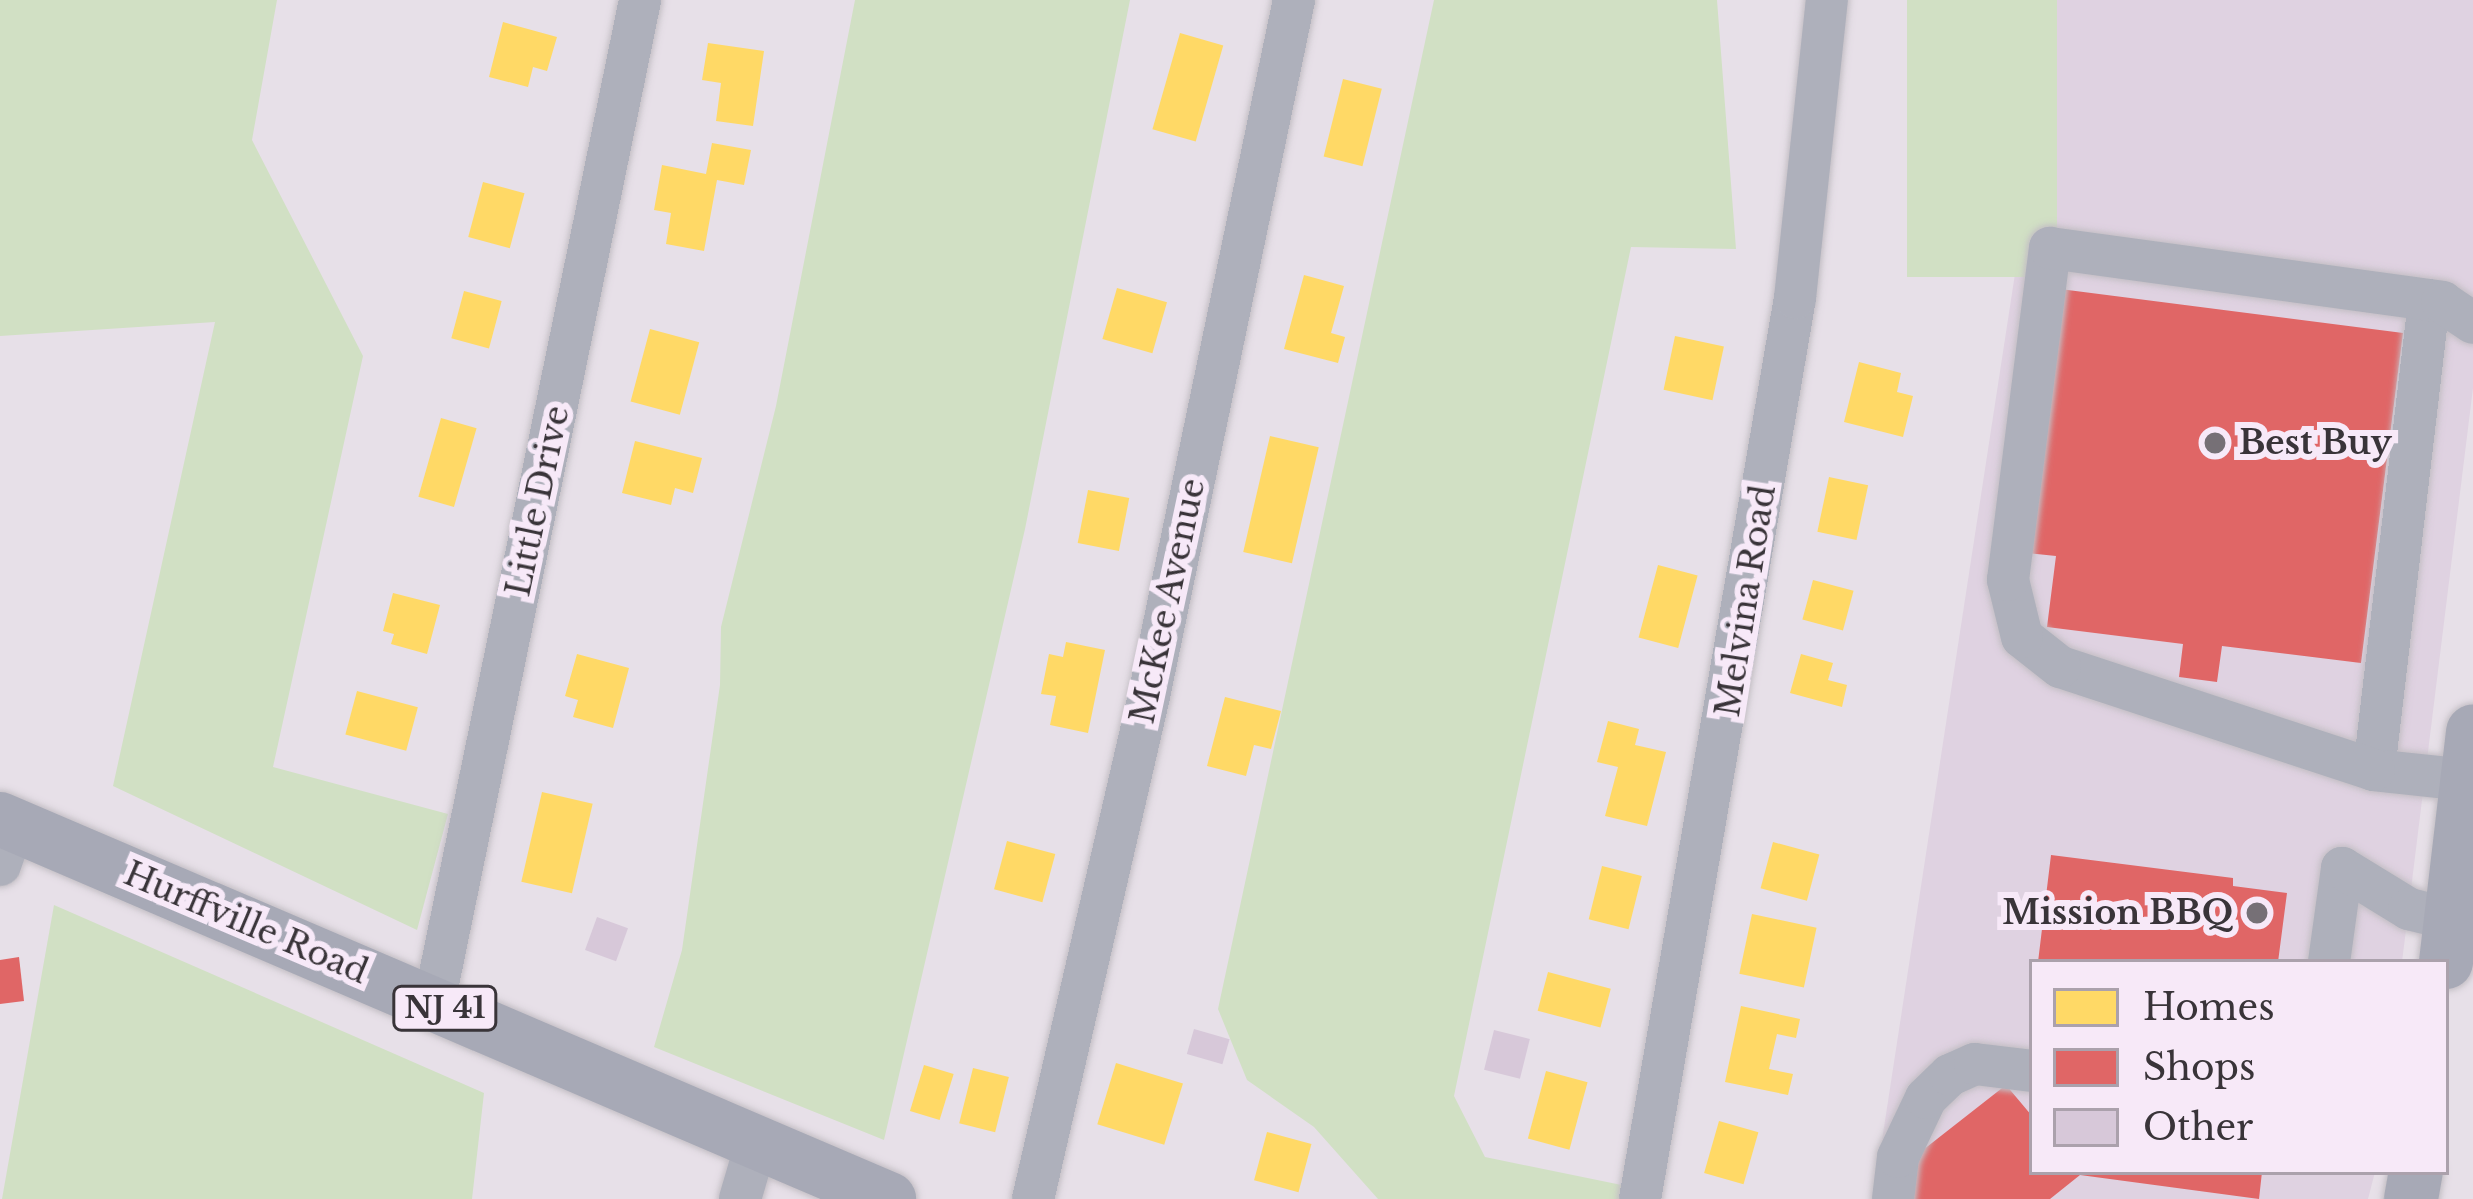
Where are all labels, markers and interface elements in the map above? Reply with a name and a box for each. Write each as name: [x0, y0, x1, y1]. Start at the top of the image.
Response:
street label: Little Drive: [499, 402, 577, 600]
place label: Best Buy: [2239, 423, 2392, 463]
marker: Best Buy: [2202, 430, 2228, 456]
street label: McKee Avenue: [1123, 474, 1213, 728]
street label: Melvina Road: [1708, 482, 1784, 720]
street label: Hurffville Road: [118, 854, 374, 992]
place label: Mission BBQ: [2002, 893, 2233, 933]
marker: Mission BBQ: [2244, 900, 2270, 926]
legend: [2029, 959, 2449, 1175]
road number: NJ 41: [391, 984, 499, 1032]
text: Homes: [2143, 985, 2274, 1030]
text: Shops: [2143, 1045, 2255, 1090]
text: Other: [2143, 1105, 2253, 1150]

